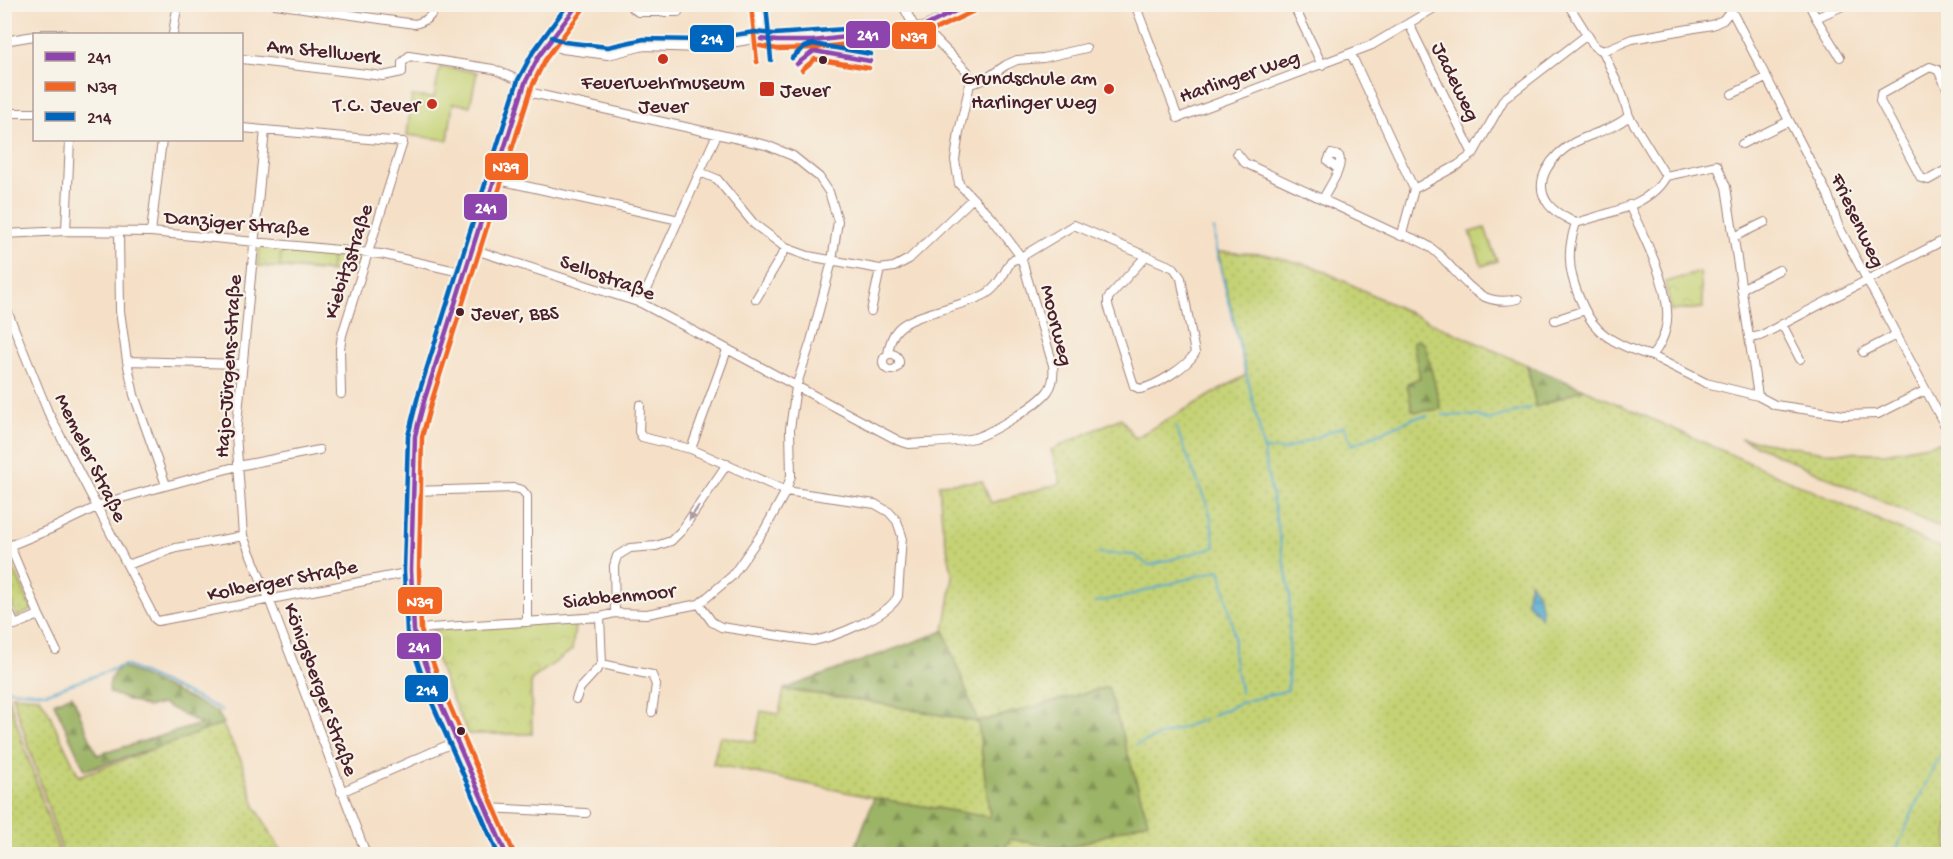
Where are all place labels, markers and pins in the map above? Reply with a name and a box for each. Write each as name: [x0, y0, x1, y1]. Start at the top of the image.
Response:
marker: Feuerwehrmuseum Jever: [656, 52, 670, 66]
unlabelled marker: [817, 54, 829, 66]
place label: Grundschule am Harlinger Weg: [961, 68, 1097, 117]
place label: Feuerwehrmuseum Jever: [580, 72, 745, 121]
marker: Jever: [758, 80, 776, 98]
place label: Jever: [780, 80, 831, 105]
marker: Grundschule am Harlinger Weg: [1102, 82, 1116, 96]
place label: T.C. Jever: [332, 95, 422, 120]
marker: T.C. Jever: [425, 97, 439, 111]
place label: Jever, BBS: [471, 304, 560, 327]
marker: Jever, BBS: [454, 306, 466, 318]
unlabelled marker: [455, 725, 467, 737]

